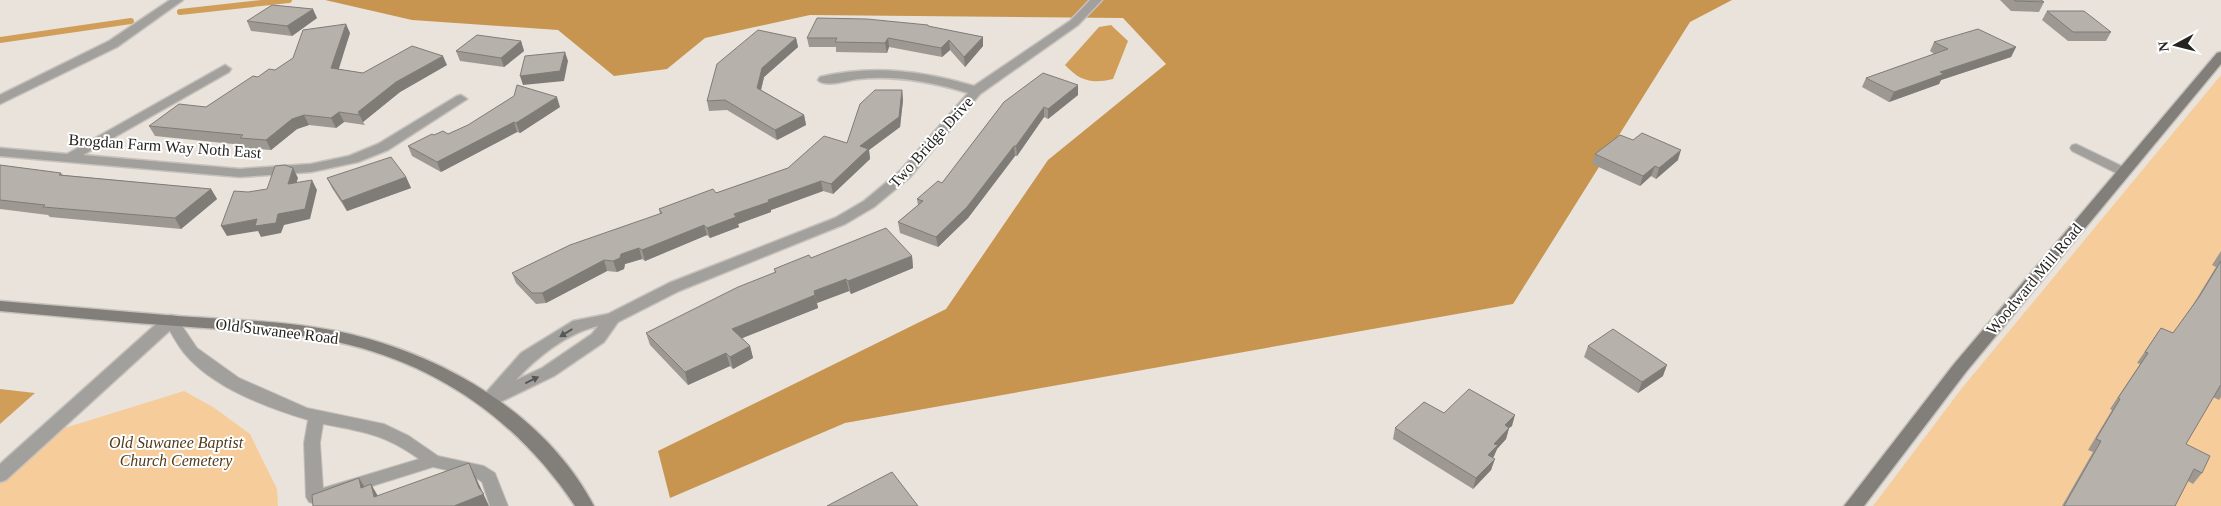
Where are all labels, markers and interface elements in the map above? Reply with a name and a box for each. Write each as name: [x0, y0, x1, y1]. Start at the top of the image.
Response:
north arrow: [2151, 20, 2201, 70]
text: N: [2156, 41, 2172, 52]
street label: Two Bridge Drive: [886, 93, 977, 192]
street label: Brogdan Farm Way Noth East: [68, 131, 262, 162]
street label: Woodward Mill Road: [1983, 220, 2085, 338]
street label: Old Suwanee Road: [215, 315, 339, 347]
one-way arrow: [560, 328, 573, 337]
one-way arrow: [525, 376, 539, 384]
park label: Old Suwanee Baptist Church Cemetery: [109, 434, 244, 470]

